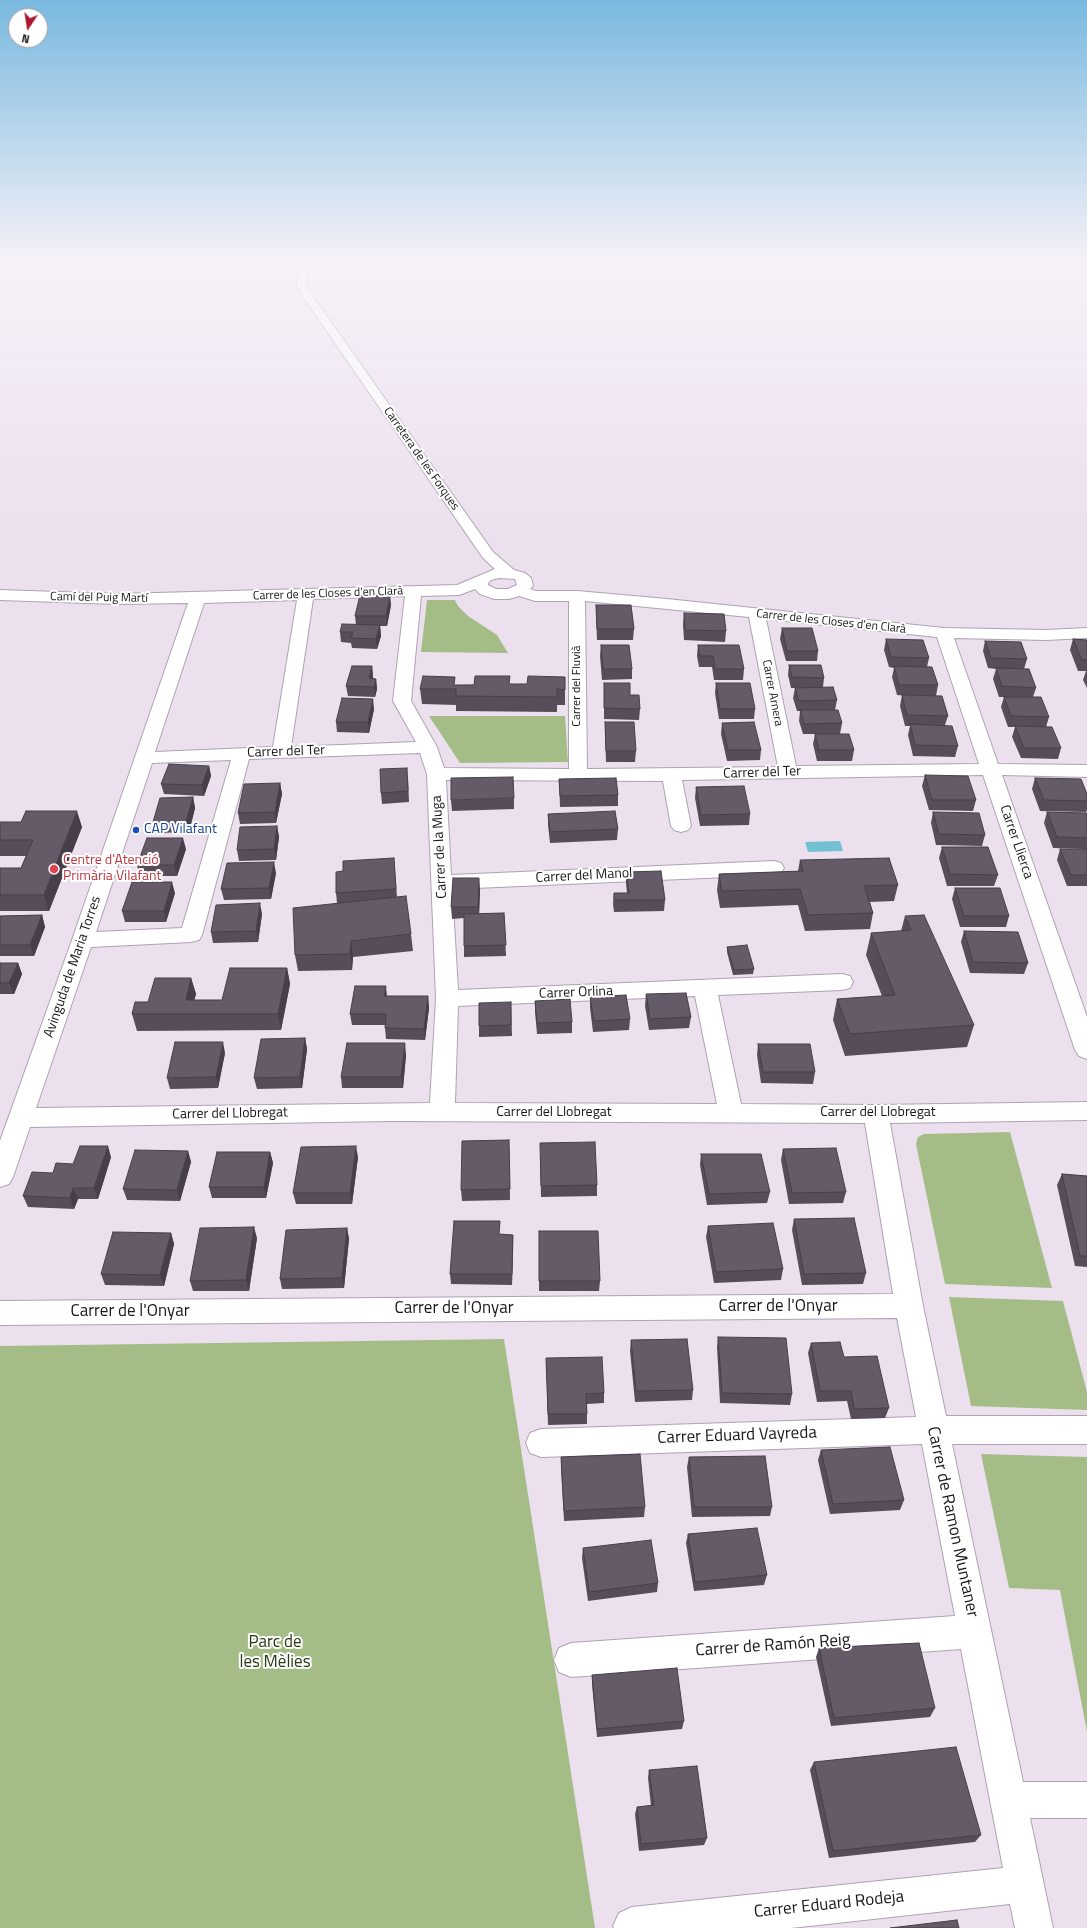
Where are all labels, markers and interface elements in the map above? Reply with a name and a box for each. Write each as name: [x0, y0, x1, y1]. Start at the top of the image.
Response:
north arrow: [8, 8, 48, 48]
text: N: [20, 30, 31, 47]
street label: Carretera de les Forques: [380, 405, 462, 513]
street label: Carrer de les Closes d'en Clarà: [253, 584, 403, 604]
street label: Camí del Puig Martí: [50, 590, 148, 606]
street label: Carrer de les Closes d'en Clarà: [755, 607, 907, 637]
street label: Carrer del Fluvià: [570, 645, 584, 727]
street label: Carrer Arnera: [758, 658, 786, 728]
street label: Carrer del Ter: [247, 742, 325, 762]
street label: Carrer del Ter: [723, 763, 801, 783]
street label: Carrer de la Muga: [429, 795, 451, 899]
street label: Carrer Llierca: [996, 803, 1036, 881]
place label: CAP Vilafant: [144, 822, 217, 838]
marker: CAP Vilafant: [131, 825, 141, 835]
place label: Centre d'Atenció Primària Vilafant: [63, 853, 161, 886]
marker: Centre d'Atenció Primària Vilafant: [48, 863, 60, 875]
street label: Carrer del Manol: [535, 865, 633, 887]
street label: Avinguda de Maria Torres: [41, 894, 105, 1040]
street label: Carrer Orlina: [539, 983, 613, 1003]
street label: Carrer del Llobregat: [172, 1105, 288, 1123]
street label: Carrer del Llobregat: [496, 1105, 612, 1121]
street label: Carrer del Llobregat: [820, 1105, 936, 1121]
street label: Carrer de l'Onyar: [718, 1297, 838, 1317]
street label: Carrer de l'Onyar: [394, 1299, 514, 1319]
street label: Carrer de l'Onyar: [70, 1302, 190, 1322]
street label: Carrer Eduard Vayreda: [657, 1423, 817, 1449]
street label: Carrer de Ramon Muntaner: [922, 1425, 982, 1619]
street label: Carrer de Ramón Reig: [695, 1630, 851, 1662]
park label: Parc de les Mèlies: [239, 1633, 311, 1673]
street label: Carrer Eduard Rodeja: [753, 1887, 905, 1923]

